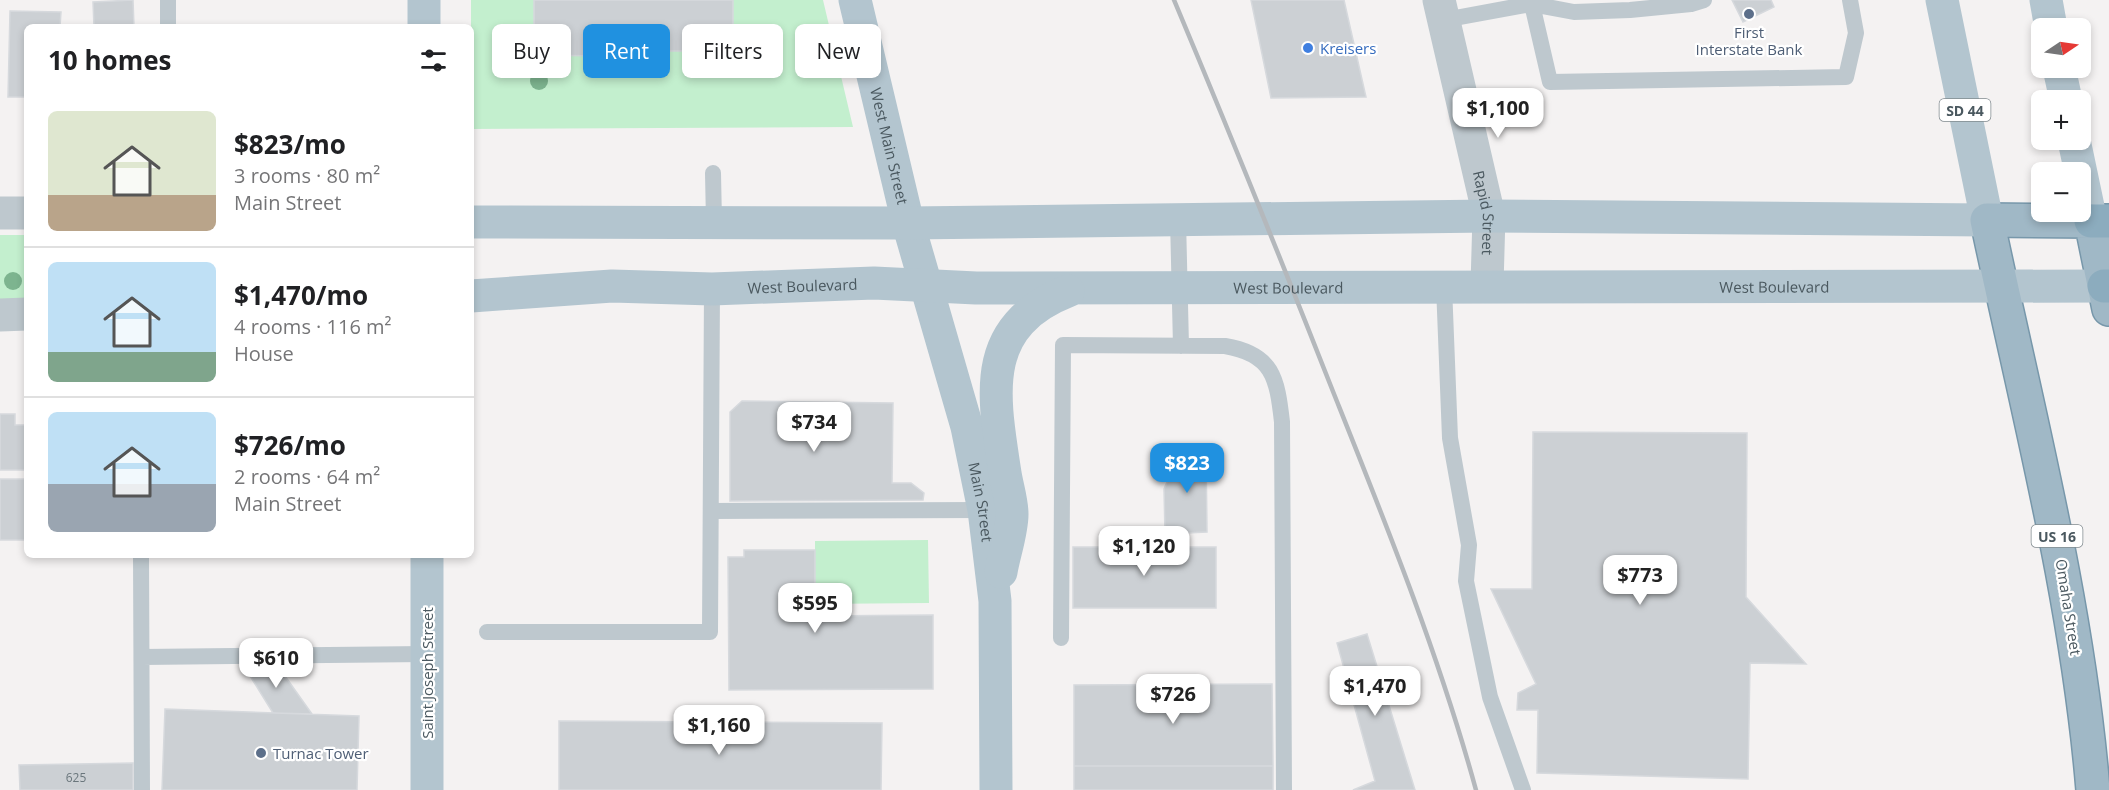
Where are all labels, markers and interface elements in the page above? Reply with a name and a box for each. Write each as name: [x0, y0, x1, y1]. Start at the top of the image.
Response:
marker: First Interstate Bank: [1742, 7, 1756, 21]
north arrow: [2031, 18, 2091, 78]
map controls: [2031, 18, 2091, 222]
place label: First Interstate Bank: [1696, 22, 1803, 59]
chip: Buy: [492, 24, 571, 78]
chip: Rent: [583, 24, 670, 78]
chip: Filters: [682, 24, 783, 78]
chip: New: [795, 24, 881, 78]
place label: Kreisers: [1320, 38, 1376, 58]
marker: Kreisers: [1301, 41, 1315, 55]
text: 10 homes: [48, 42, 172, 78]
icon: filters: [417, 44, 450, 77]
street label: West Main Street: [866, 86, 913, 206]
pin: $1,100: [1449, 88, 1547, 139]
button: +: [2031, 90, 2091, 150]
text: $1,100: [1467, 94, 1529, 121]
road number: SD 44: [1940, 99, 1990, 121]
text: $823/mo: [234, 126, 346, 162]
icon: home: [96, 135, 168, 207]
text: 3 rooms · 80 m²: [234, 162, 380, 189]
button: −: [2031, 162, 2091, 222]
street label: Rapid Street: [1469, 168, 1499, 255]
text: Main Street: [234, 189, 341, 216]
street label: West Boulevard: [747, 274, 858, 298]
street label: West Boulevard: [1719, 276, 1829, 297]
text: $1,470/mo: [234, 277, 368, 313]
street label: West Boulevard: [1233, 277, 1343, 298]
icon: home: [96, 286, 168, 358]
text: 4 rooms · 116 m²: [234, 313, 392, 340]
text: House: [234, 340, 294, 367]
pin: $734: [778, 402, 850, 453]
text: $734: [791, 408, 837, 435]
text: $726/mo: [234, 427, 346, 463]
icon: home: [96, 436, 168, 508]
pin: $823: [1151, 443, 1223, 494]
text: $823: [1164, 449, 1210, 476]
street label: Main Street: [964, 460, 998, 543]
text: 2 rooms · 64 m²: [234, 463, 380, 490]
text: Main Street: [234, 490, 341, 517]
road number: US 16: [2032, 525, 2082, 547]
pin: $1,120: [1095, 526, 1193, 577]
text: $1,120: [1113, 532, 1175, 559]
pin: $773: [1604, 555, 1676, 606]
street label: Omaha Street: [2052, 557, 2086, 657]
text: $773: [1617, 561, 1663, 588]
pin: $595: [779, 583, 851, 634]
text: $595: [792, 589, 838, 616]
street label: Saint Joseph Street: [417, 607, 437, 739]
pin: $610: [240, 638, 312, 689]
text: $610: [253, 644, 299, 671]
pin: $1,470: [1326, 666, 1424, 717]
text: $1,470: [1344, 672, 1406, 699]
pin: $726: [1137, 674, 1209, 725]
text: $726: [1150, 680, 1196, 707]
pin: $1,160: [670, 705, 768, 756]
text: $1,160: [688, 711, 750, 738]
place label: Turnac Tower: [273, 743, 369, 763]
marker: Turnac Tower: [254, 746, 268, 760]
house number: 625: [66, 769, 86, 786]

